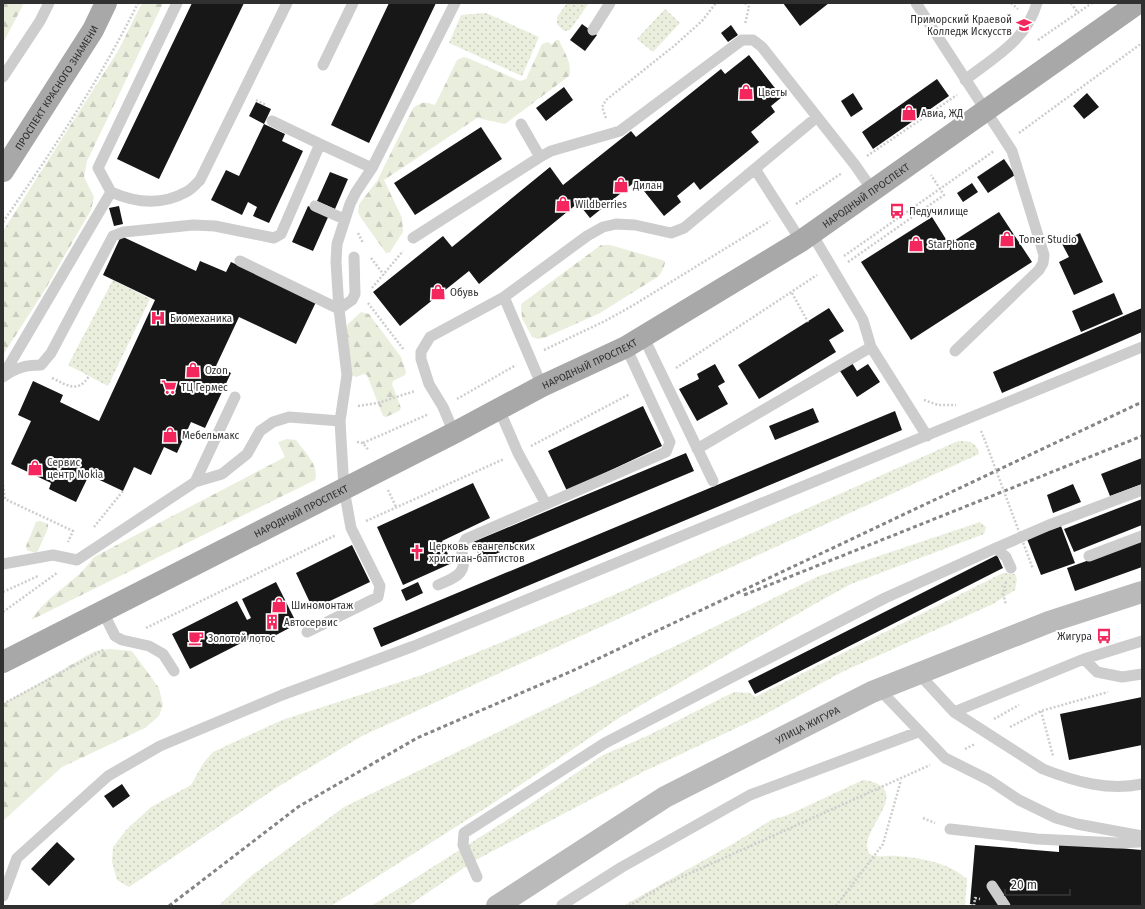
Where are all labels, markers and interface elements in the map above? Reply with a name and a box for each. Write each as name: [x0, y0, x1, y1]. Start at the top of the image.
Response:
place label: Приморский Краевой Колледж Искусств: [910, 14, 1012, 38]
school or university icon: Приморский Краевой Колледж Искусств: [1015, 16, 1033, 34]
street label: ПРОСПЕКТ КРАСНОГО ЗНАМЕНИ: [13, 24, 101, 153]
shop icon: Цветы: [737, 83, 755, 101]
place label: Цветы: [758, 87, 787, 99]
shop icon: Авиа, ЖД: [900, 104, 918, 122]
place label: Авиа, ЖД: [921, 108, 963, 120]
street label: НАРОДНЫЙ ПРОСПЕКТ: [820, 161, 913, 231]
shop icon: Дилан: [612, 176, 630, 194]
place label: Дилан: [632, 180, 662, 192]
shop icon: Wildberries: [554, 195, 572, 213]
place label: Wildberries: [575, 199, 627, 211]
bus stop icon: Педучилище: [888, 202, 906, 220]
place label: Педучилище: [909, 206, 968, 218]
shop icon: Toner Studio: [998, 230, 1016, 248]
place label: Toner Studio: [1019, 234, 1077, 246]
shop icon: StarPhone: [907, 235, 925, 253]
place label: StarPhone: [928, 239, 975, 251]
shop icon: Обувь: [429, 283, 447, 301]
place label: Обувь: [450, 287, 478, 299]
hospital icon: Биомеханика: [149, 309, 167, 327]
place label: Биомеханика: [170, 313, 232, 325]
street label: НАРОДНЫЙ ПРОСПЕКТ: [540, 336, 640, 392]
shop icon: Ozon: [184, 361, 202, 379]
place label: Ozon: [205, 365, 228, 377]
supermarket icon: ТЦ Гермес: [160, 378, 178, 396]
place label: ТЦ Гермес: [181, 382, 228, 394]
shop icon: Мебельмакс: [161, 426, 179, 444]
place label: Мебельмакс: [182, 430, 240, 442]
place label: Сервис центр Nokia: [47, 457, 103, 481]
shop icon: Сервис центр Nokia: [26, 459, 44, 477]
street label: НАРОДНЫЙ ПРОСПЕКТ: [252, 482, 351, 541]
place label: Церковь евангельских христиан-баптистов: [429, 541, 535, 565]
church icon: Церковь евангельских христиан-баптистов: [408, 543, 426, 561]
shop icon: Шиномонтаж: [270, 596, 288, 614]
place label: Шиномонтаж: [291, 600, 353, 612]
building icon: Автосервис: [263, 613, 281, 631]
place label: Автосервис: [284, 617, 338, 629]
bus stop icon: Жигура: [1095, 627, 1113, 645]
cafe icon: Золотой лотос: [187, 629, 205, 647]
place label: Жигура: [1057, 631, 1092, 643]
place label: Золотой лотос: [208, 633, 275, 645]
street label: УЛИЦА ЖИГУРА: [774, 704, 842, 747]
scale bar: [1005, 871, 1070, 897]
text: 20 m: [1011, 878, 1037, 892]

